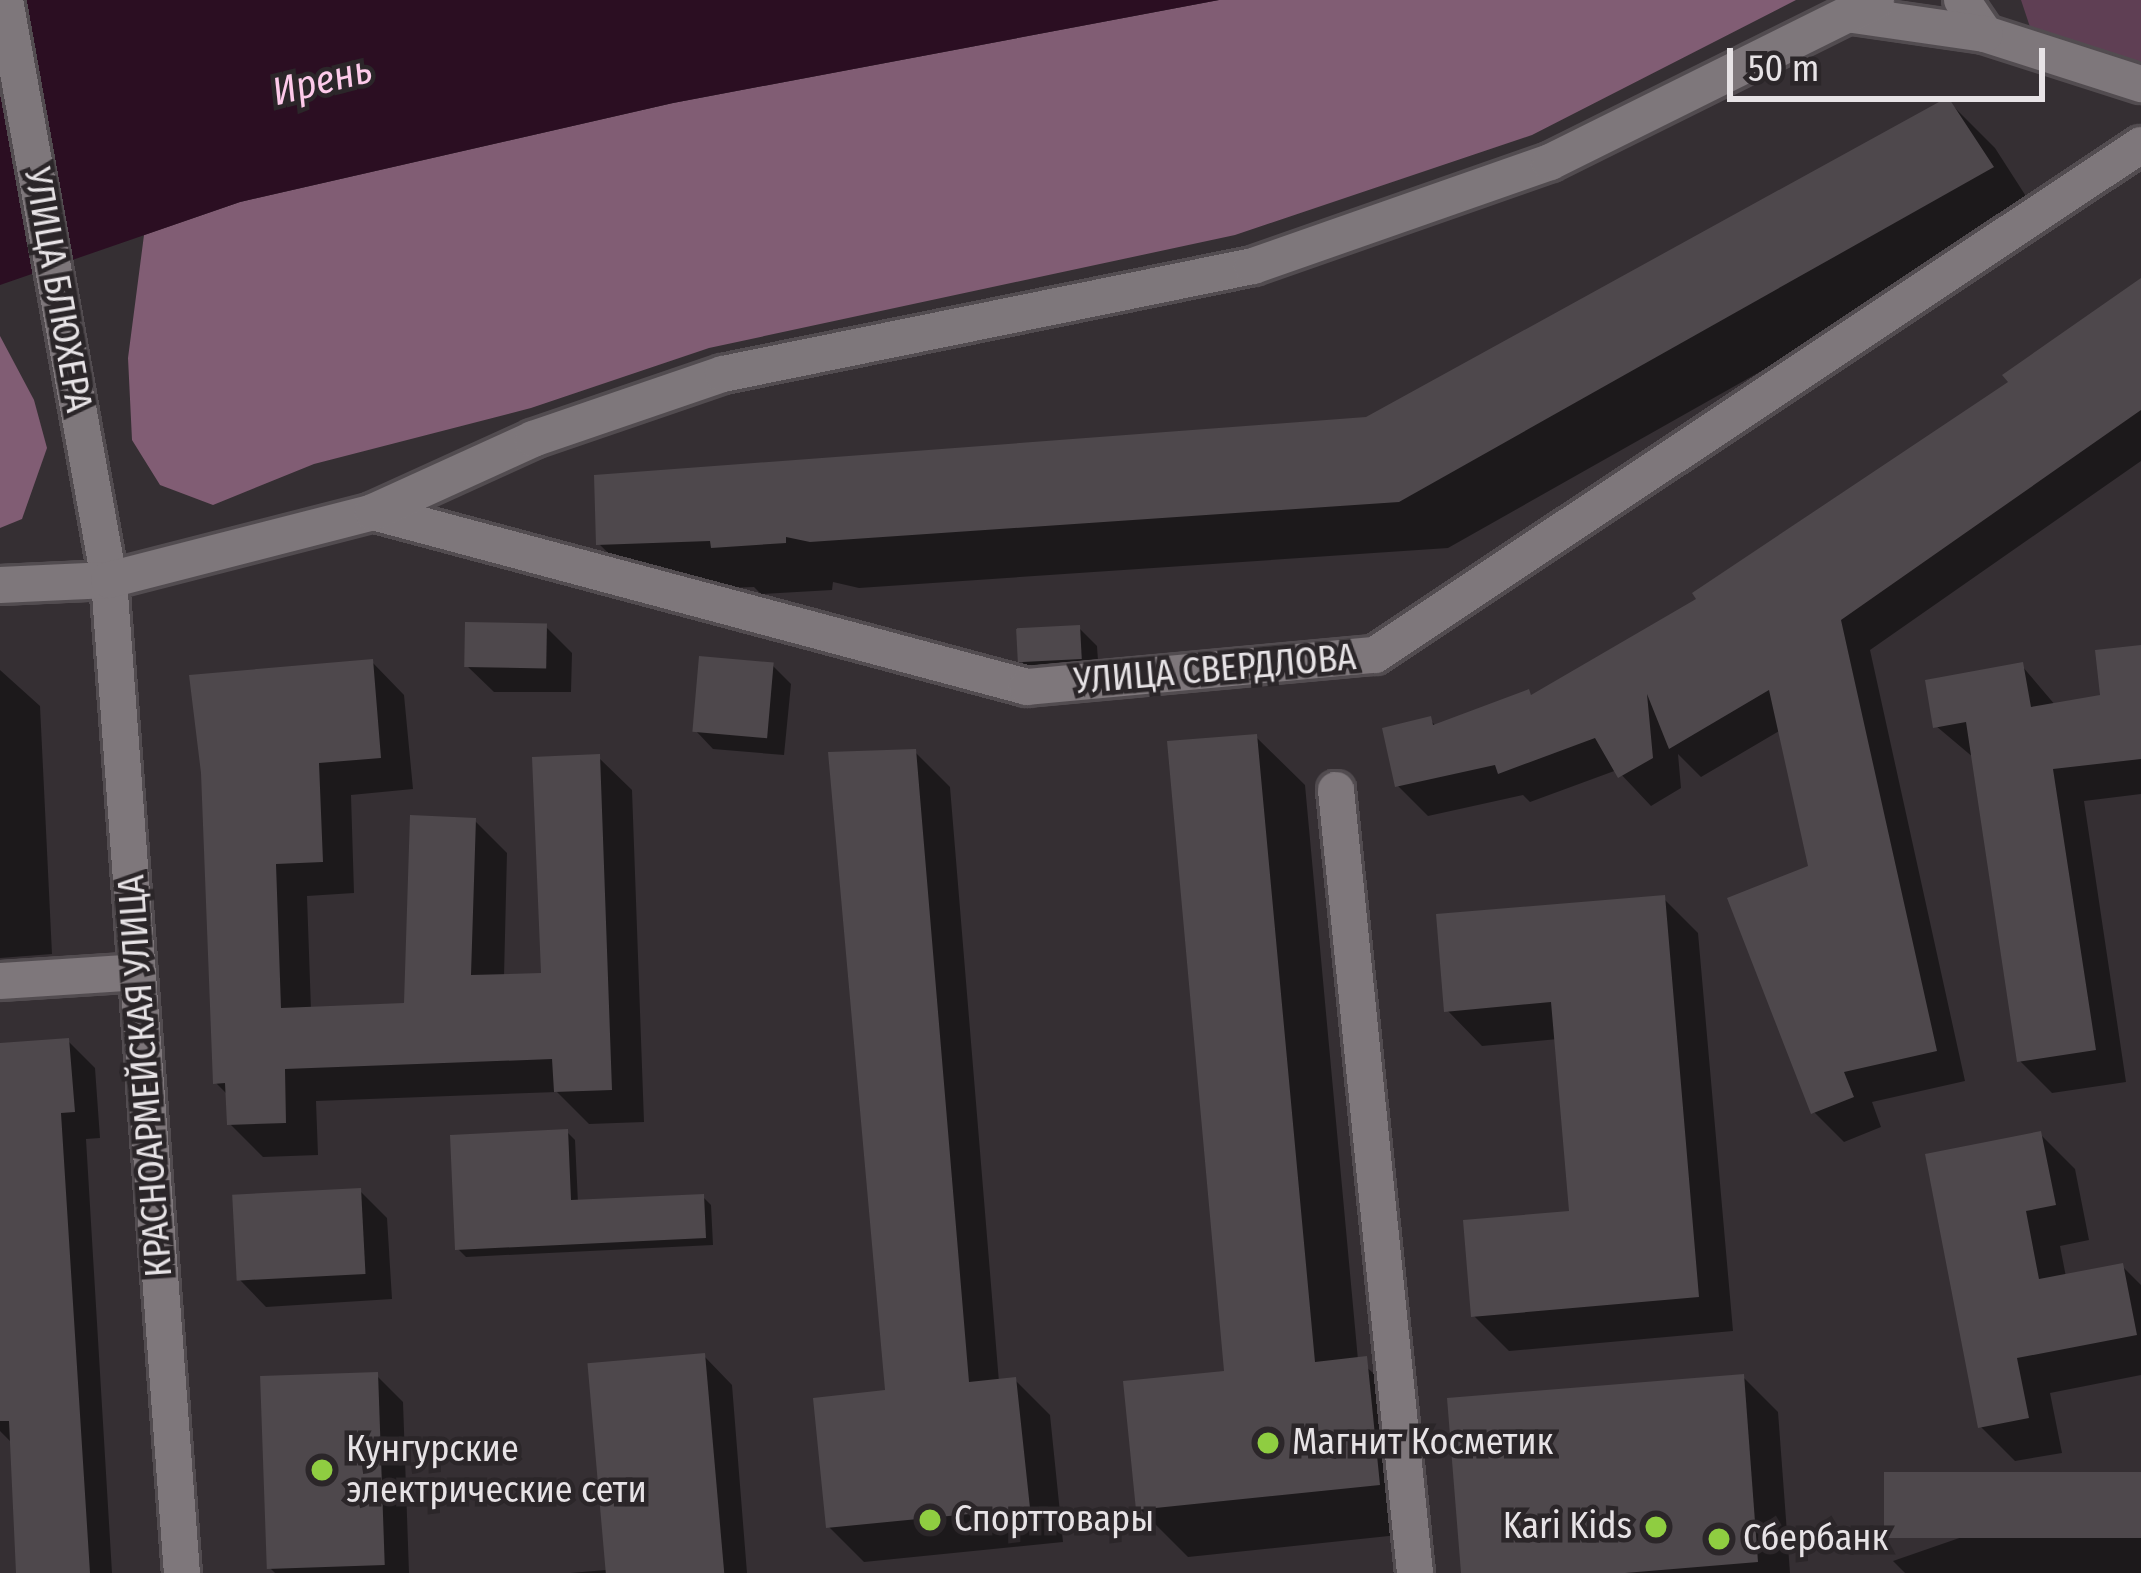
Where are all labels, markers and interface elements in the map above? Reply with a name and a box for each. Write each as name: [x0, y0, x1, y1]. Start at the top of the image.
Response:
scale bar: [1733, 24, 2051, 98]
water label: Ирень: [267, 46, 377, 116]
text: 50 m: [1748, 47, 1819, 91]
street label: УЛИЦА БЛЮХЕРА: [14, 164, 100, 416]
street label: УЛИЦА СВЕРДЛОВА: [1072, 636, 1358, 704]
street label: КРАСНОАРМЕЙСКАЯ УЛИЦА: [110, 874, 182, 1278]
place label: Магнит Косметик: [1292, 1421, 1554, 1465]
place label: Кунгурские электрические сети: [346, 1427, 647, 1512]
marker: Магнит Косметик: [1255, 1430, 1281, 1456]
marker: Кунгурские электрические сети: [309, 1457, 335, 1483]
place label: Спорттовары: [954, 1498, 1154, 1542]
place label: Kari Kids: [1503, 1505, 1632, 1549]
marker: Спорттовары: [917, 1507, 943, 1533]
marker: Kari Kids: [1643, 1514, 1669, 1540]
place label: Сбербанк: [1743, 1517, 1888, 1561]
marker: Сбербанк: [1706, 1526, 1732, 1552]

